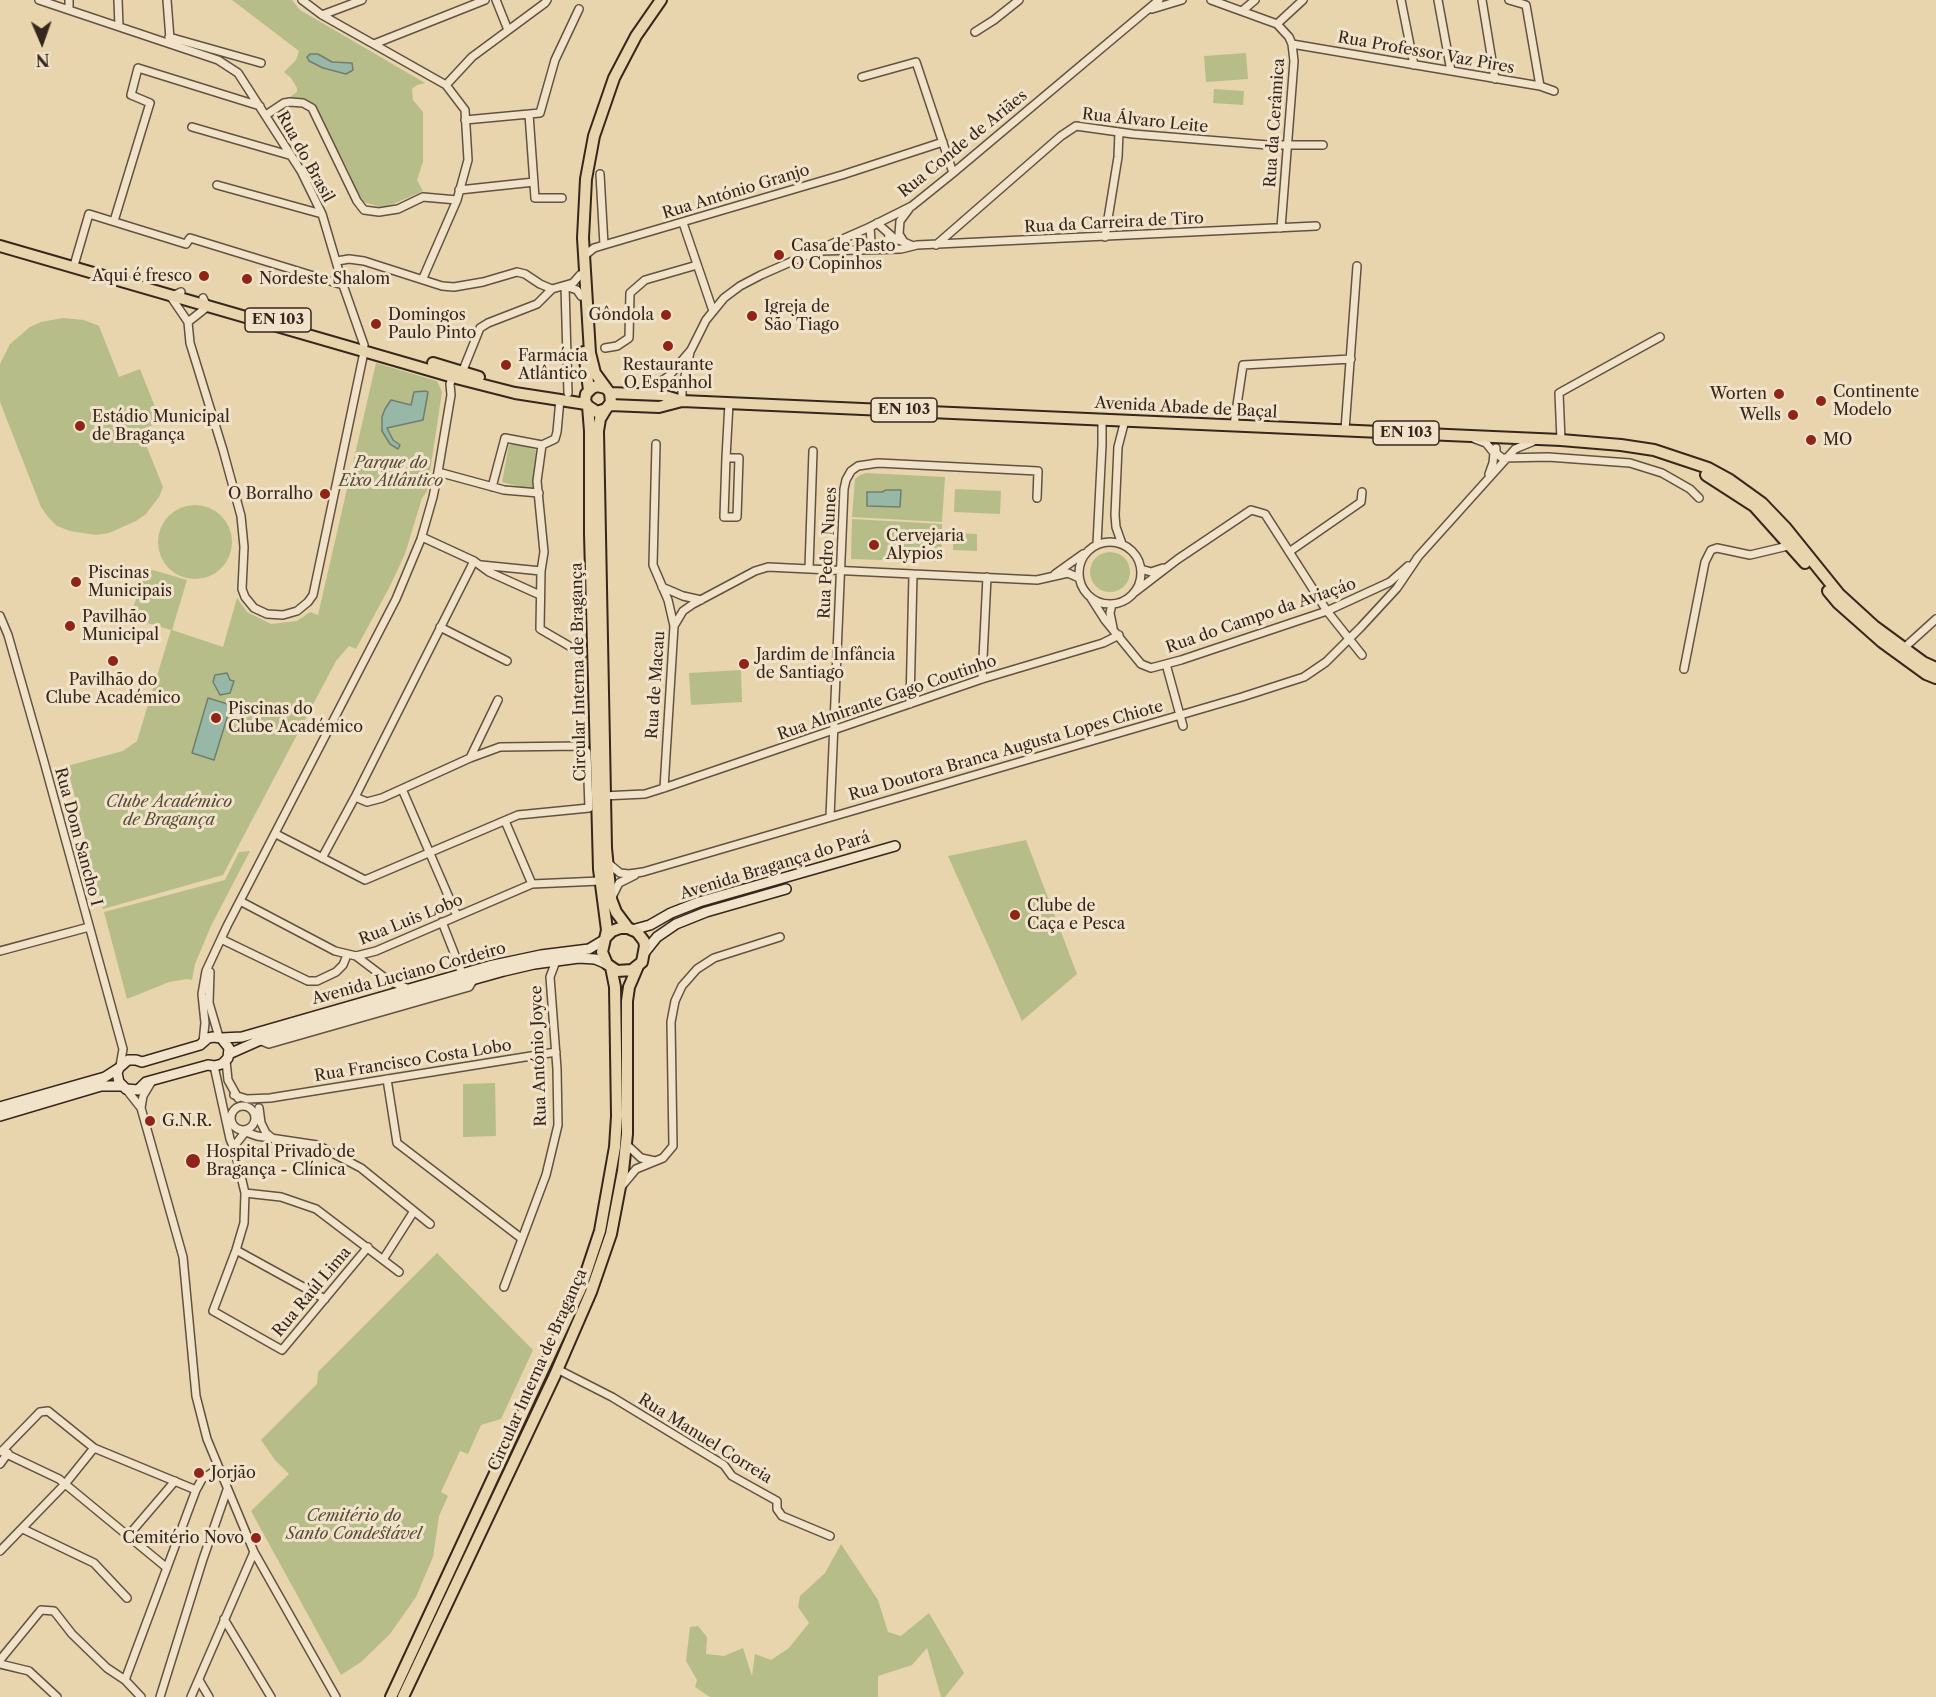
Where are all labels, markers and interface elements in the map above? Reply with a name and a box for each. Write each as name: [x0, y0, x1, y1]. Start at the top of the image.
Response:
north arrow: [12, 12, 72, 72]
street label: Rua Professor Vaz Pires: [1336, 28, 1516, 78]
text: N: [35, 50, 50, 70]
street label: Rua da Cerâmica: [1261, 58, 1289, 188]
street label: Rua Conde de Ariães: [895, 86, 1031, 202]
street label: Rua Álvaro Leite: [1081, 105, 1209, 137]
street label: Rua do Brasil: [272, 108, 338, 206]
street label: Rua António Granjo: [660, 160, 812, 224]
street label: Rua da Carreira de Tiro: [1024, 209, 1204, 237]
place label: Casa de Pasto O Copinhos: [791, 236, 896, 274]
marker: Casa de Pasto O Copinhos: [772, 248, 786, 262]
place label: Aqui é fresco: [92, 266, 192, 286]
marker: Aqui é fresco: [197, 269, 211, 283]
place label: Nordeste Shalom: [259, 269, 390, 289]
marker: Nordeste Shalom: [240, 272, 254, 286]
place label: Igreja de São Tiago: [764, 297, 839, 335]
place label: Domingos Paulo Pinto: [388, 305, 476, 343]
place label: Gôndola: [589, 305, 654, 325]
road number: EN 103: [245, 308, 311, 332]
marker: Gôndola: [659, 308, 673, 322]
marker: Igreja de São Tiago: [745, 309, 759, 323]
marker: Domingos Paulo Pinto: [369, 317, 383, 331]
marker: Restaurante O Espanhol: [661, 339, 675, 353]
place label: Farmácia Atlântico: [518, 346, 588, 384]
place label: Restaurante O Espanhol: [622, 355, 714, 393]
marker: Farmácia Atlântico: [499, 358, 513, 372]
place label: Continente Modelo: [1833, 382, 1919, 420]
place label: Worten: [1710, 384, 1767, 404]
marker: Worten: [1772, 387, 1786, 401]
street label: Avenida Abade de Baçal: [1094, 394, 1278, 422]
marker: Continente Modelo: [1814, 394, 1828, 408]
road number: EN 103: [871, 398, 937, 422]
place label: Wells: [1739, 405, 1781, 425]
place label: Estádio Municipal de Bragança: [92, 407, 230, 445]
marker: Wells: [1786, 408, 1800, 422]
marker: Estádio Municipal de Bragança: [73, 419, 87, 433]
road number: EN 103: [1373, 421, 1439, 445]
place label: MO: [1823, 430, 1852, 450]
marker: MO: [1804, 433, 1818, 447]
park label: Parque do Eixo Atlântico: [339, 453, 443, 491]
place label: O Borralho: [228, 484, 313, 504]
street label: Rua Pedro Nunes: [815, 486, 841, 620]
marker: O Borralho: [318, 487, 332, 501]
place label: Cervejaria Alypios: [886, 526, 964, 564]
marker: Cervejaria Alypios: [867, 538, 881, 552]
street label: Circular Interna de Bragança: [567, 562, 591, 782]
place label: Piscinas Municipais: [88, 563, 172, 601]
street label: Rua do Campo da Aviaçáo: [1163, 574, 1359, 658]
marker: Piscinas Municipais: [69, 575, 83, 589]
place label: Pavilhão Municipal: [82, 607, 159, 645]
marker: Pavilhão Municipal: [63, 619, 77, 633]
street label: Rua de Macau: [643, 630, 669, 740]
place label: Jardim de Infância de Santiago: [756, 645, 895, 683]
street label: Rua Almirante Gago Coutinho: [775, 651, 999, 745]
marker: Pavilhão do Clube Académico: [106, 654, 120, 668]
marker: Jardim de Infância de Santiago: [737, 657, 751, 671]
place label: Pavilhão do Clube Académico: [46, 670, 180, 708]
street label: Rua Doutora Branca Augusta Lopes Chiote: [847, 697, 1165, 805]
place label: Piscinas do Clube Académico: [228, 699, 363, 737]
marker: Piscinas do Clube Académico: [209, 711, 223, 725]
street label: Rua Dom Sancho I: [50, 766, 106, 908]
park label: Clube Académico de Bragança: [106, 792, 232, 830]
street label: Avenida Bragança do Pará: [678, 828, 872, 904]
street label: Rua Luis Lobo: [356, 890, 466, 950]
place label: Clube de Caça e Pesca: [1027, 896, 1125, 934]
marker: Clube de Caça e Pesca: [1008, 908, 1022, 922]
street label: Avenida Luciano Cordeiro: [310, 939, 508, 1009]
street label: Rua António Joyce: [527, 985, 551, 1127]
street label: Rua Francisco Costa Lobo: [313, 1036, 513, 1086]
place label: G.N.R.: [162, 1111, 212, 1131]
marker: G.N.R.: [143, 1114, 157, 1128]
place label: Hospital Privado de Bragança - Clínica: [206, 1142, 355, 1180]
marker: Hospital Privado de Bragança - Clínica: [184, 1152, 202, 1170]
street label: Rua Raúl Lima: [269, 1243, 355, 1341]
street label: Circular Interna de Bragança: [485, 1266, 591, 1474]
street label: Rua Manuel Correia: [635, 1390, 775, 1488]
place label: Jorjão: [211, 1463, 256, 1483]
marker: Jorjão: [192, 1466, 206, 1480]
park label: Cemitério do Santo Condestável: [286, 1506, 422, 1544]
place label: Cemitério Novo: [122, 1528, 244, 1548]
marker: Cemitério Novo: [249, 1531, 263, 1545]

